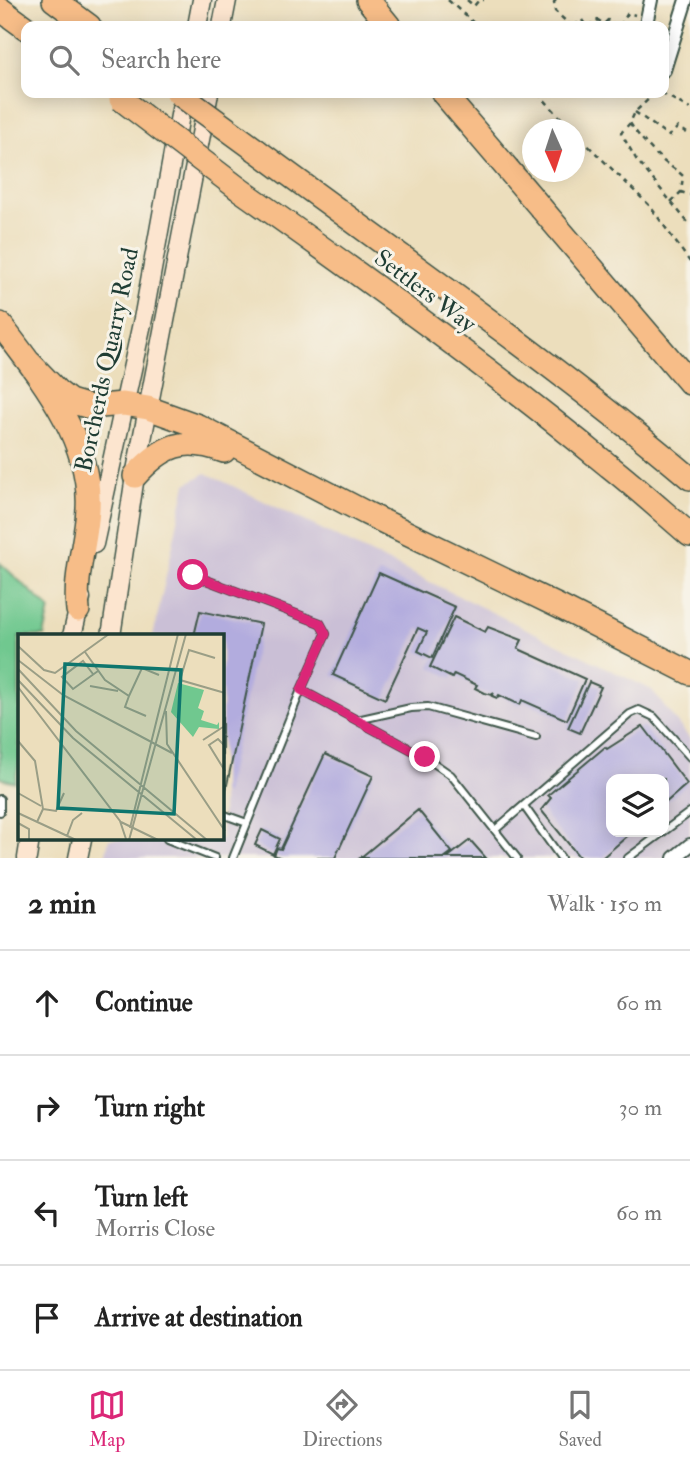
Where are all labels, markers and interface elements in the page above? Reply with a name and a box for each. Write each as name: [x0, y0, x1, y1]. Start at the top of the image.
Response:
search box: [21, 21, 669, 98]
icon: search: [45, 41, 83, 79]
text: Search here: [101, 44, 221, 76]
north arrow: [522, 119, 585, 182]
street label: Settlers Way: [368, 243, 482, 340]
street label: Borcherds Quarry Road: [68, 245, 146, 475]
route start: [177, 559, 208, 590]
inset map: [18, 634, 224, 841]
route end: [409, 741, 440, 772]
map controls: [606, 774, 669, 837]
button: layers: [606, 774, 669, 837]
text: 2 min: [28, 885, 96, 922]
text: Walk · 150 m: [548, 889, 662, 918]
icon: ahead: [28, 984, 66, 1022]
text: Continue: [95, 987, 193, 1019]
text: 60 m: [616, 988, 662, 1017]
icon: right: [28, 1089, 66, 1127]
text: Turn right: [95, 1092, 205, 1124]
text: 30 m: [619, 1093, 662, 1122]
text: Turn left: [95, 1182, 188, 1214]
icon: left: [28, 1194, 66, 1232]
text: 60 m: [616, 1198, 662, 1227]
text: Morris Close: [95, 1214, 215, 1243]
icon: arrive: [28, 1299, 66, 1337]
text: Arrive at destination: [95, 1302, 303, 1334]
tab: Map: [88, 1386, 126, 1452]
tab: Directions: [302, 1386, 382, 1452]
tab: Saved: [558, 1386, 602, 1452]

